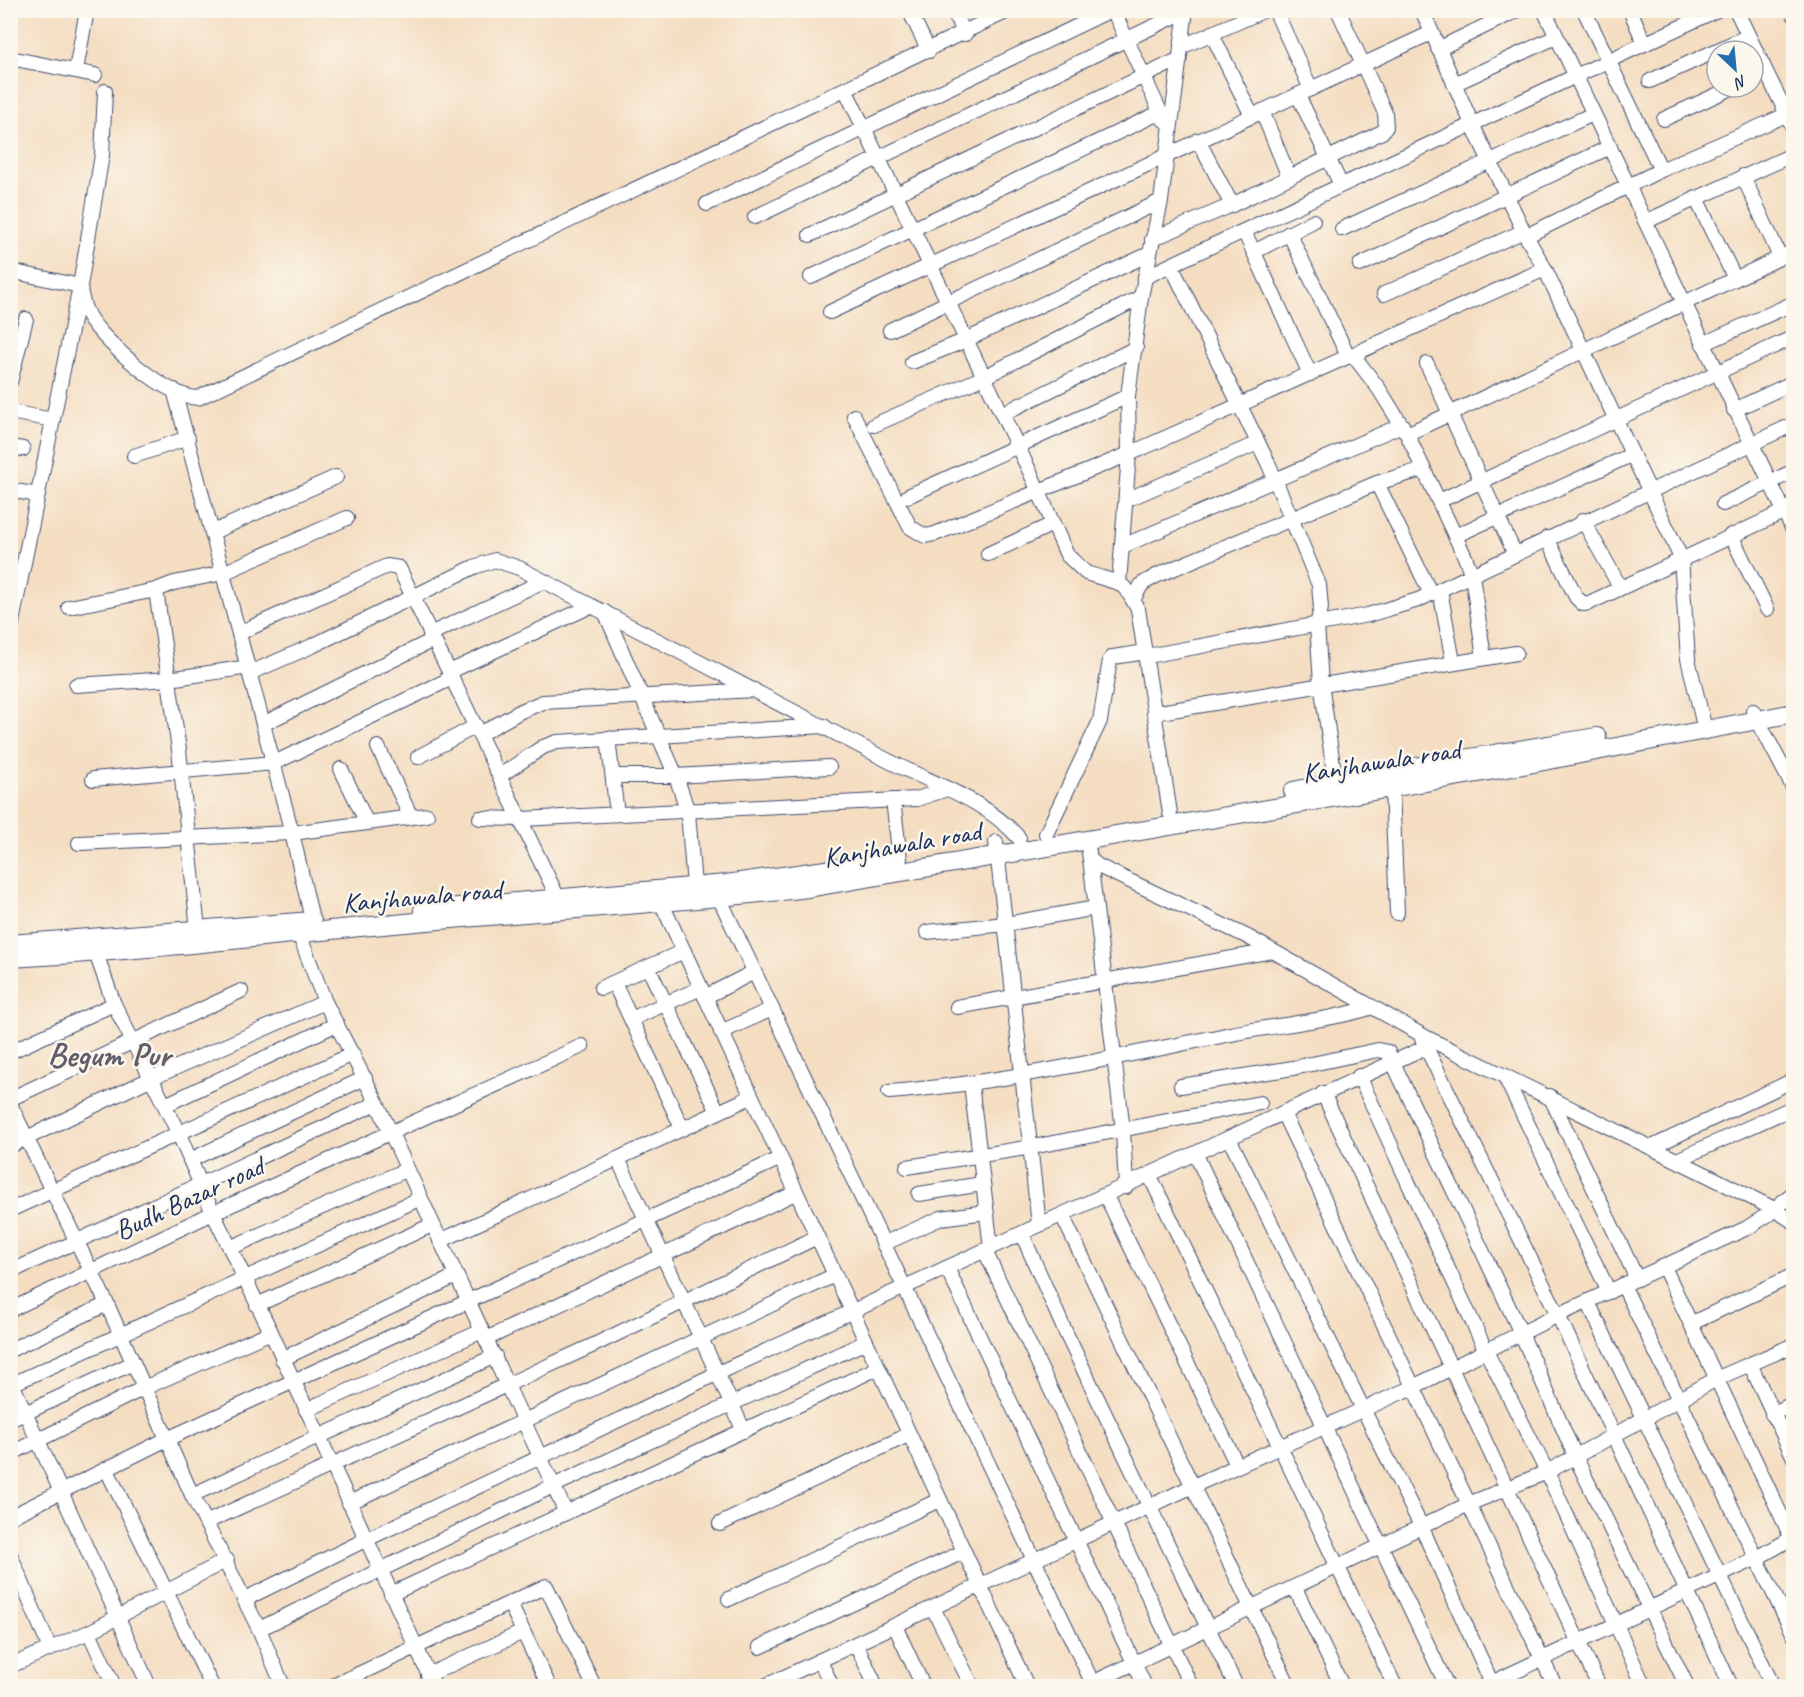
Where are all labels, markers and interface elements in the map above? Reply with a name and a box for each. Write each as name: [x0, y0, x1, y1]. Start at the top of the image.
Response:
north arrow: [1705, 39, 1765, 99]
text: N: [1730, 70, 1750, 94]
street label: Kanjhawala road: [1300, 731, 1466, 791]
street label: Kanjhawala road: [820, 812, 987, 875]
street label: Kanjhawala road: [341, 871, 507, 920]
district label: Begum Pur: [48, 1033, 174, 1076]
street label: Budh Bazar road: [109, 1147, 273, 1248]

